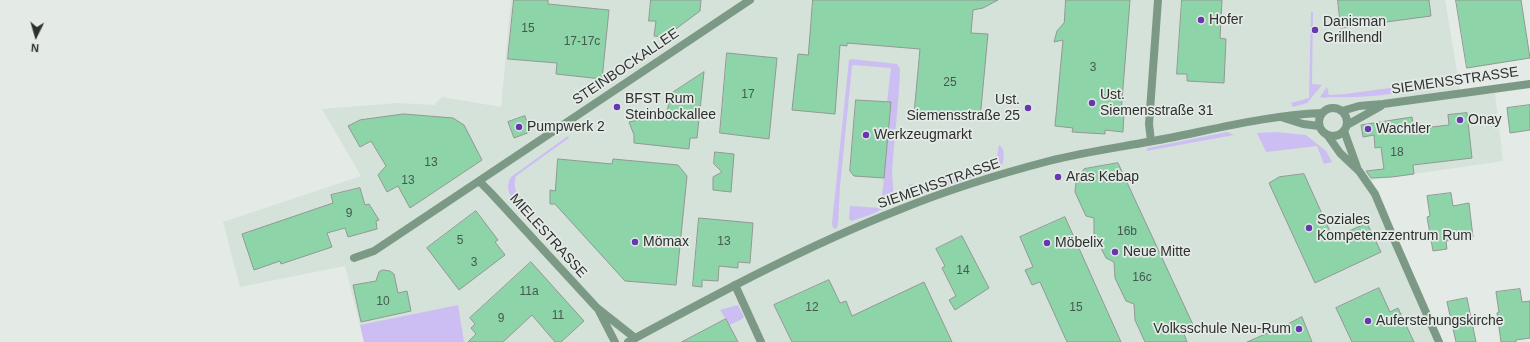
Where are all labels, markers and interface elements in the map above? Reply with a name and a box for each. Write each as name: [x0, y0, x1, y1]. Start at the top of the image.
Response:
place label: Hofer: [1209, 12, 1243, 28]
place label: Danisman Grillhendl: [1323, 14, 1386, 46]
marker: Hofer: [1196, 15, 1206, 25]
north arrow: [16, 16, 56, 56]
house number: 15: [521, 22, 535, 36]
street label: STEINBOCKALLEE: [570, 25, 682, 109]
marker: Danisman Grillhendl: [1310, 25, 1320, 35]
house number: 17-17c: [564, 35, 600, 49]
text: N: [30, 42, 39, 54]
house number: 3: [1090, 61, 1096, 75]
street label: SIEMENSSTRASSE: [1390, 64, 1520, 98]
house number: 25: [943, 76, 957, 90]
place label: Ust. Siemensstraße 31: [1100, 87, 1214, 120]
house number: 17: [741, 88, 755, 102]
place label: BFST Rum Steinbockallee: [625, 91, 716, 124]
place label: Ust. Siemensstraße 25: [906, 92, 1020, 124]
marker: Ust. Siemensstraße 31: [1087, 98, 1097, 108]
marker: BFST Rum Steinbockallee: [612, 102, 622, 112]
marker: Ust. Siemensstraße 25: [1023, 103, 1033, 113]
place label: Onay: [1468, 112, 1501, 128]
marker: Onay: [1455, 115, 1465, 125]
place label: Pumpwerk 2: [527, 119, 605, 135]
place label: Wachtler: [1376, 121, 1431, 137]
marker: Pumpwerk 2: [514, 122, 524, 132]
marker: Wachtler: [1363, 124, 1373, 134]
place label: Werkzeugmarkt: [874, 127, 972, 143]
marker: Werkzeugmarkt: [861, 130, 871, 140]
house number: 18: [1390, 146, 1404, 160]
street label: SIEMENSSTRASSE: [876, 155, 1002, 213]
house number: 13: [424, 156, 438, 170]
place label: Aras Kebap: [1066, 169, 1139, 185]
marker: Aras Kebap: [1053, 172, 1063, 182]
house number: 13: [401, 174, 415, 188]
street label: MIELESTRASSE: [506, 190, 590, 282]
house number: 9: [346, 207, 352, 221]
place label: Soziales Kompetenzzentrum Rum: [1317, 212, 1472, 244]
marker: Soziales Kompetenzzentrum Rum: [1304, 223, 1314, 233]
house number: 16b: [1117, 225, 1137, 239]
house number: 5: [457, 234, 463, 248]
place label: Mömax: [643, 234, 689, 250]
house number: 13: [717, 235, 731, 249]
place label: Möbelix: [1055, 235, 1103, 251]
marker: Mömax: [630, 237, 640, 247]
marker: Möbelix: [1042, 238, 1052, 248]
place label: Neue Mitte: [1123, 244, 1191, 260]
marker: Neue Mitte: [1110, 247, 1120, 257]
house number: 3: [471, 256, 477, 270]
house number: 14: [956, 264, 970, 278]
house number: 16c: [1132, 271, 1152, 285]
house number: 11a: [519, 285, 539, 299]
house number: 10: [376, 295, 390, 309]
house number: 12: [805, 301, 819, 315]
house number: 15: [1069, 301, 1083, 315]
house number: 11: [552, 309, 564, 323]
house number: 9: [498, 312, 504, 326]
place label: Auferstehungskirche: [1376, 313, 1504, 329]
marker: Auferstehungskirche: [1363, 316, 1373, 326]
place label: Volksschule Neu-Rum: [1153, 321, 1291, 337]
marker: Volksschule Neu-Rum: [1294, 324, 1304, 334]

